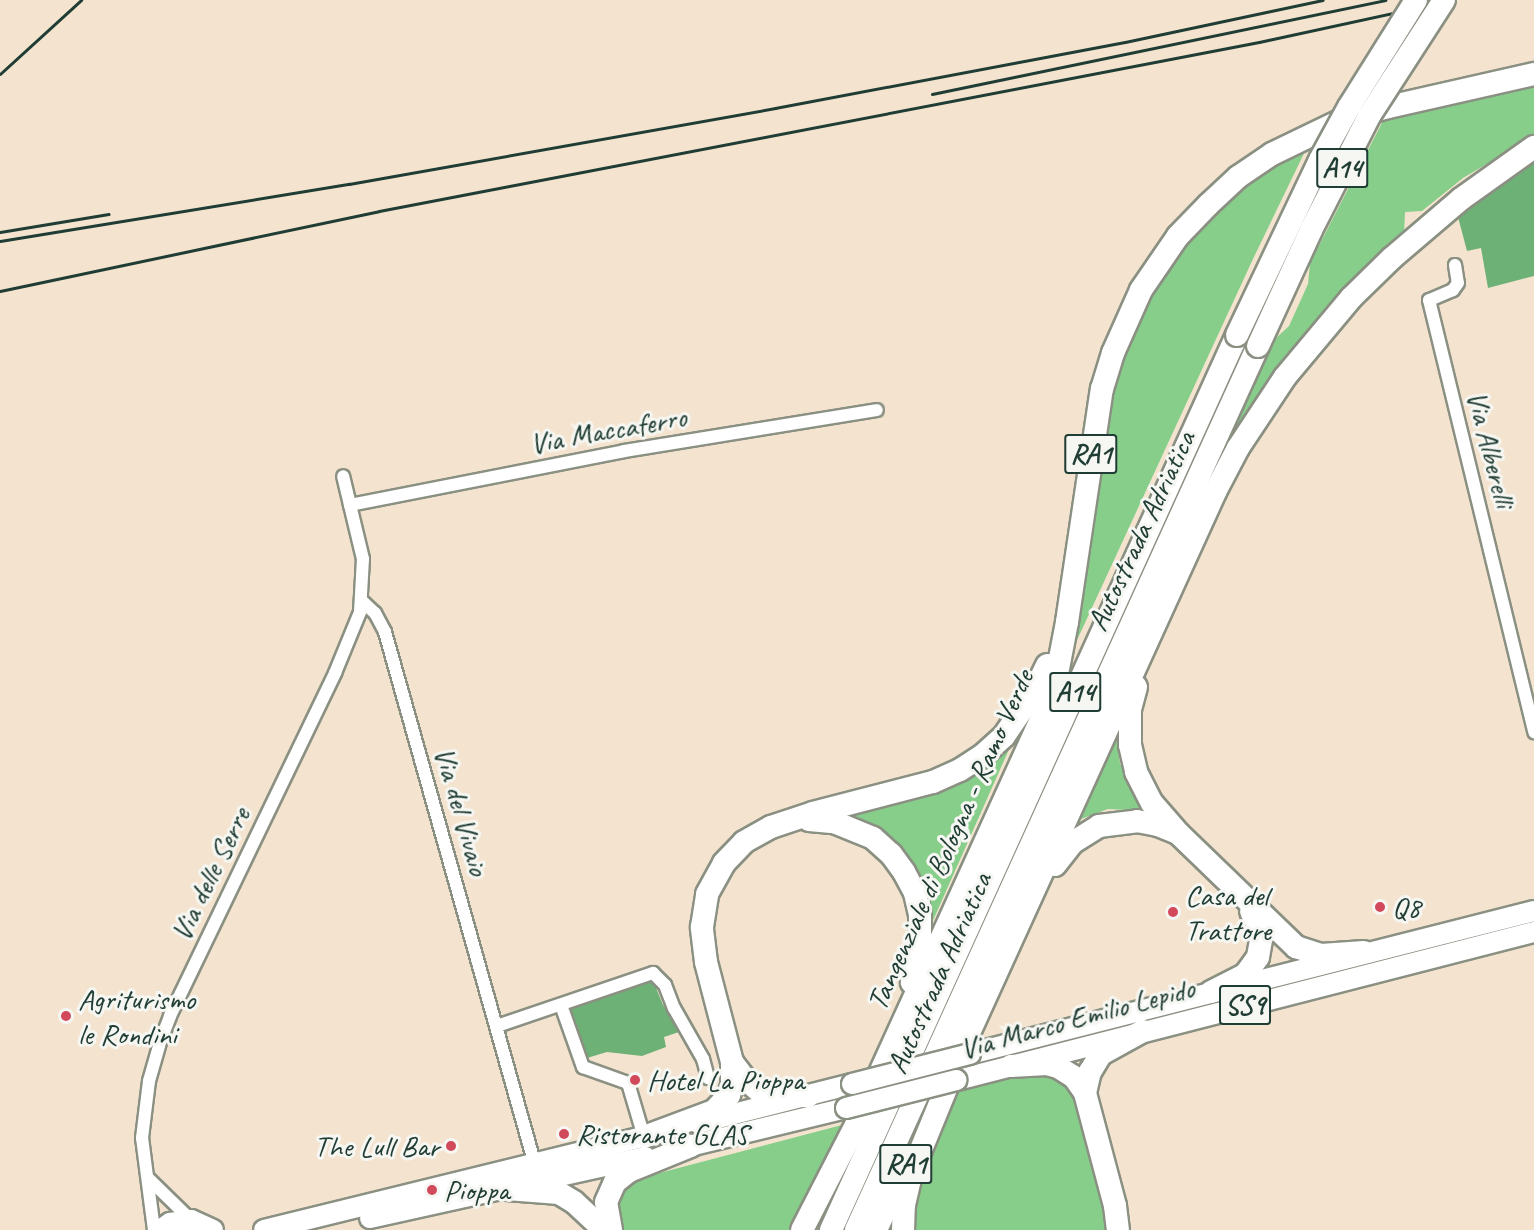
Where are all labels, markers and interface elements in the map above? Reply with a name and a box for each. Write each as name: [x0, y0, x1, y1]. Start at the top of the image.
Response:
road number: A14: [1315, 143, 1369, 193]
street label: Via Alberelli: [1459, 387, 1523, 511]
street label: Via Maccaferro: [527, 399, 689, 461]
street label: Autostrada Adriatica: [1079, 425, 1203, 637]
road number: RA1: [1064, 429, 1118, 479]
street label: Tangenziale di Bologna - Ramo Verde: [859, 664, 1041, 1016]
road number: A14: [1048, 667, 1102, 717]
street label: Via del Vivaio: [426, 742, 498, 880]
street label: Via delle Serre: [162, 802, 258, 946]
street label: Autostrada Adriatica: [879, 867, 999, 1079]
place label: Casa del Trattore: [1185, 877, 1271, 948]
place label: Q8: [1392, 889, 1421, 925]
marker: Q8: [1373, 900, 1387, 914]
marker: Casa del Trattore: [1166, 905, 1180, 919]
street label: Via Marco Emilio Lepido: [955, 969, 1199, 1067]
road number: SS9: [1218, 980, 1272, 1030]
place label: Agriturismo le Rondini: [78, 981, 195, 1052]
marker: Agriturismo le Rondini: [59, 1009, 73, 1023]
place label: Hotel La Pioppa: [647, 1062, 805, 1098]
marker: Hotel La Pioppa: [628, 1073, 642, 1087]
place label: Ristorante GLAS: [576, 1116, 748, 1152]
marker: Ristorante GLAS: [557, 1127, 571, 1141]
place label: The Lull Bar: [314, 1128, 439, 1164]
marker: The Lull Bar: [444, 1139, 458, 1153]
road number: RA1: [879, 1139, 933, 1189]
place label: Pioppa: [444, 1172, 509, 1208]
marker: Pioppa: [425, 1183, 439, 1197]

